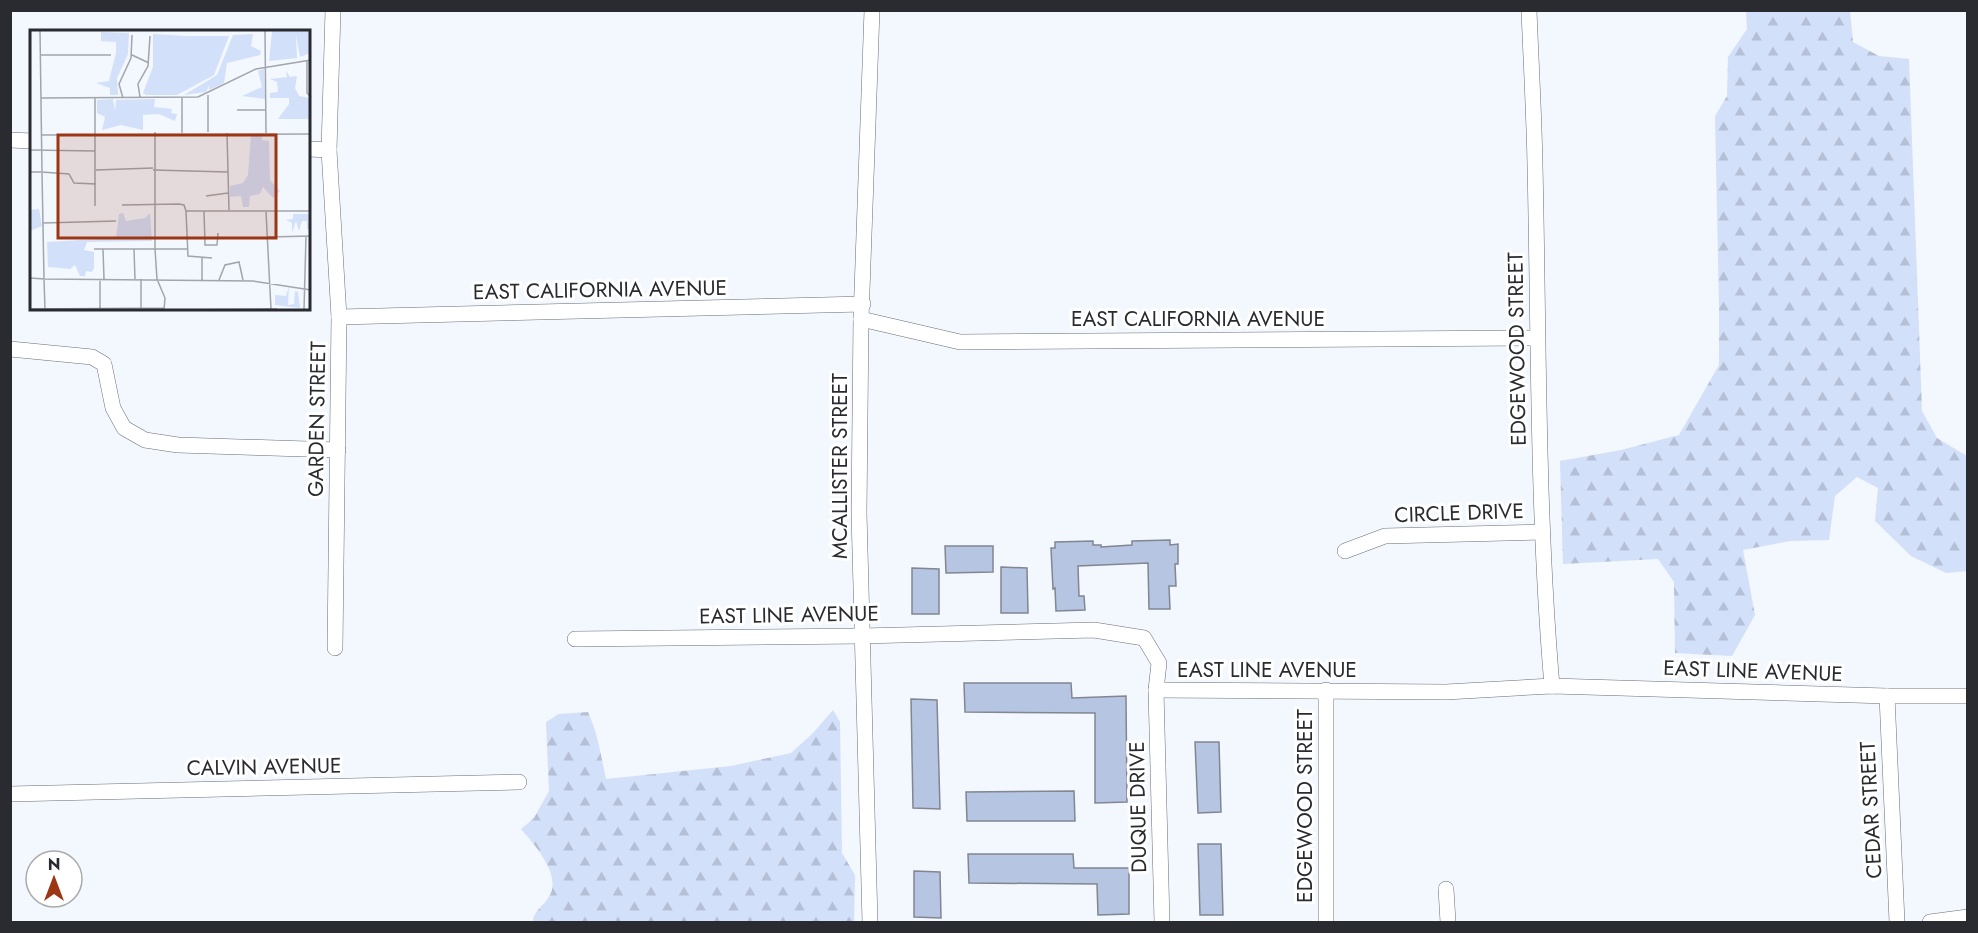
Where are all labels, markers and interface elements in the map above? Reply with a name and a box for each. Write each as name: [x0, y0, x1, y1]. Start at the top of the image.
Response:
inset map: [30, 30, 310, 310]
street label: EDGEWOOD STREET: [1500, 252, 1534, 446]
street label: EAST CALIFORNIA AVENUE: [473, 273, 727, 307]
street label: EAST CALIFORNIA AVENUE: [1071, 304, 1325, 334]
street label: GARDEN STREET: [301, 341, 333, 497]
street label: MCALLISTER STREET: [825, 373, 855, 559]
street label: CIRCLE DRIVE: [1394, 496, 1524, 530]
street label: EAST LINE AVENUE: [699, 598, 879, 632]
street label: EAST LINE AVENUE: [1663, 653, 1843, 689]
street label: EAST LINE AVENUE: [1177, 655, 1357, 685]
street label: EDGEWOOD STREET: [1290, 709, 1320, 903]
street label: CEDAR STREET: [1852, 740, 1890, 879]
street label: DUQUE DRIVE: [1122, 741, 1154, 873]
street label: CALVIN AVENUE: [186, 751, 342, 783]
north arrow: [24, 849, 84, 909]
text: N: [48, 853, 60, 876]

